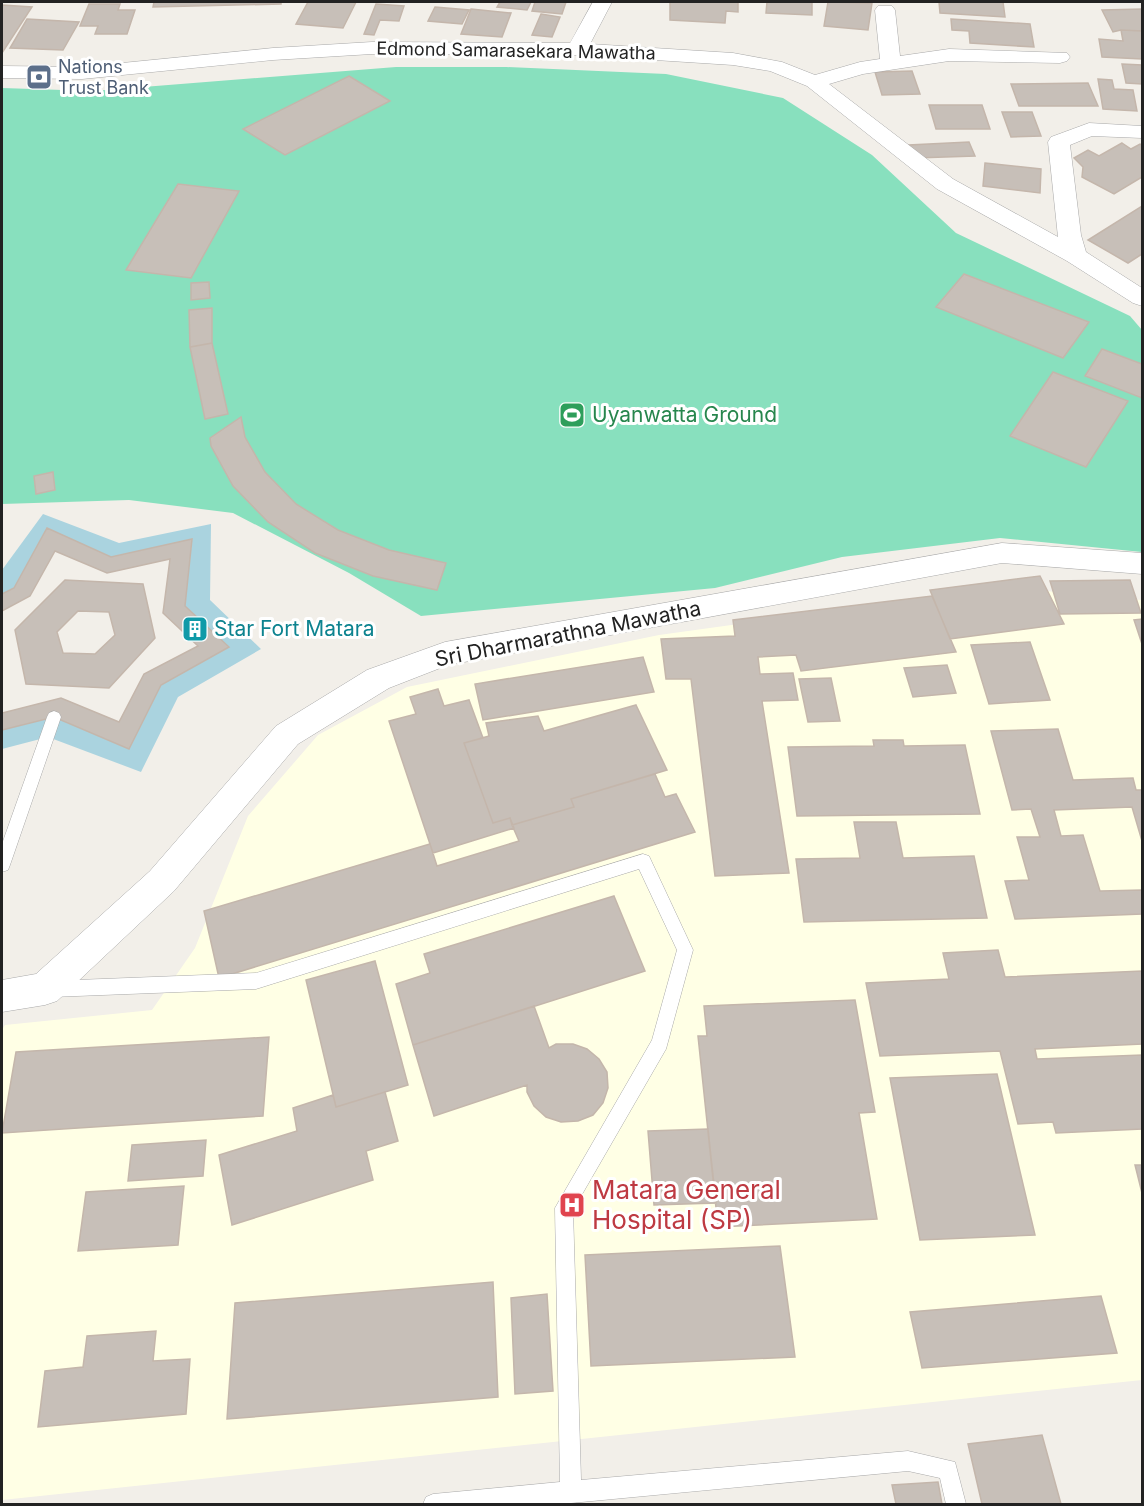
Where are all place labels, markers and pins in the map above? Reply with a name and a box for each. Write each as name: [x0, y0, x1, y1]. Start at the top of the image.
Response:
place label: Nations Trust Bank: [58, 56, 149, 98]
bank icon: Nations Trust Bank: [24, 62, 54, 92]
sports icon: Uyanwatta Ground: [557, 400, 587, 430]
place label: Uyanwatta Ground: [592, 402, 777, 427]
building icon: Star Fort Matara: [180, 614, 210, 644]
place label: Star Fort Matara: [214, 616, 374, 641]
place label: Matara General Hospital (SP): [592, 1174, 781, 1235]
hospital icon: Matara General Hospital (SP): [557, 1190, 587, 1220]

